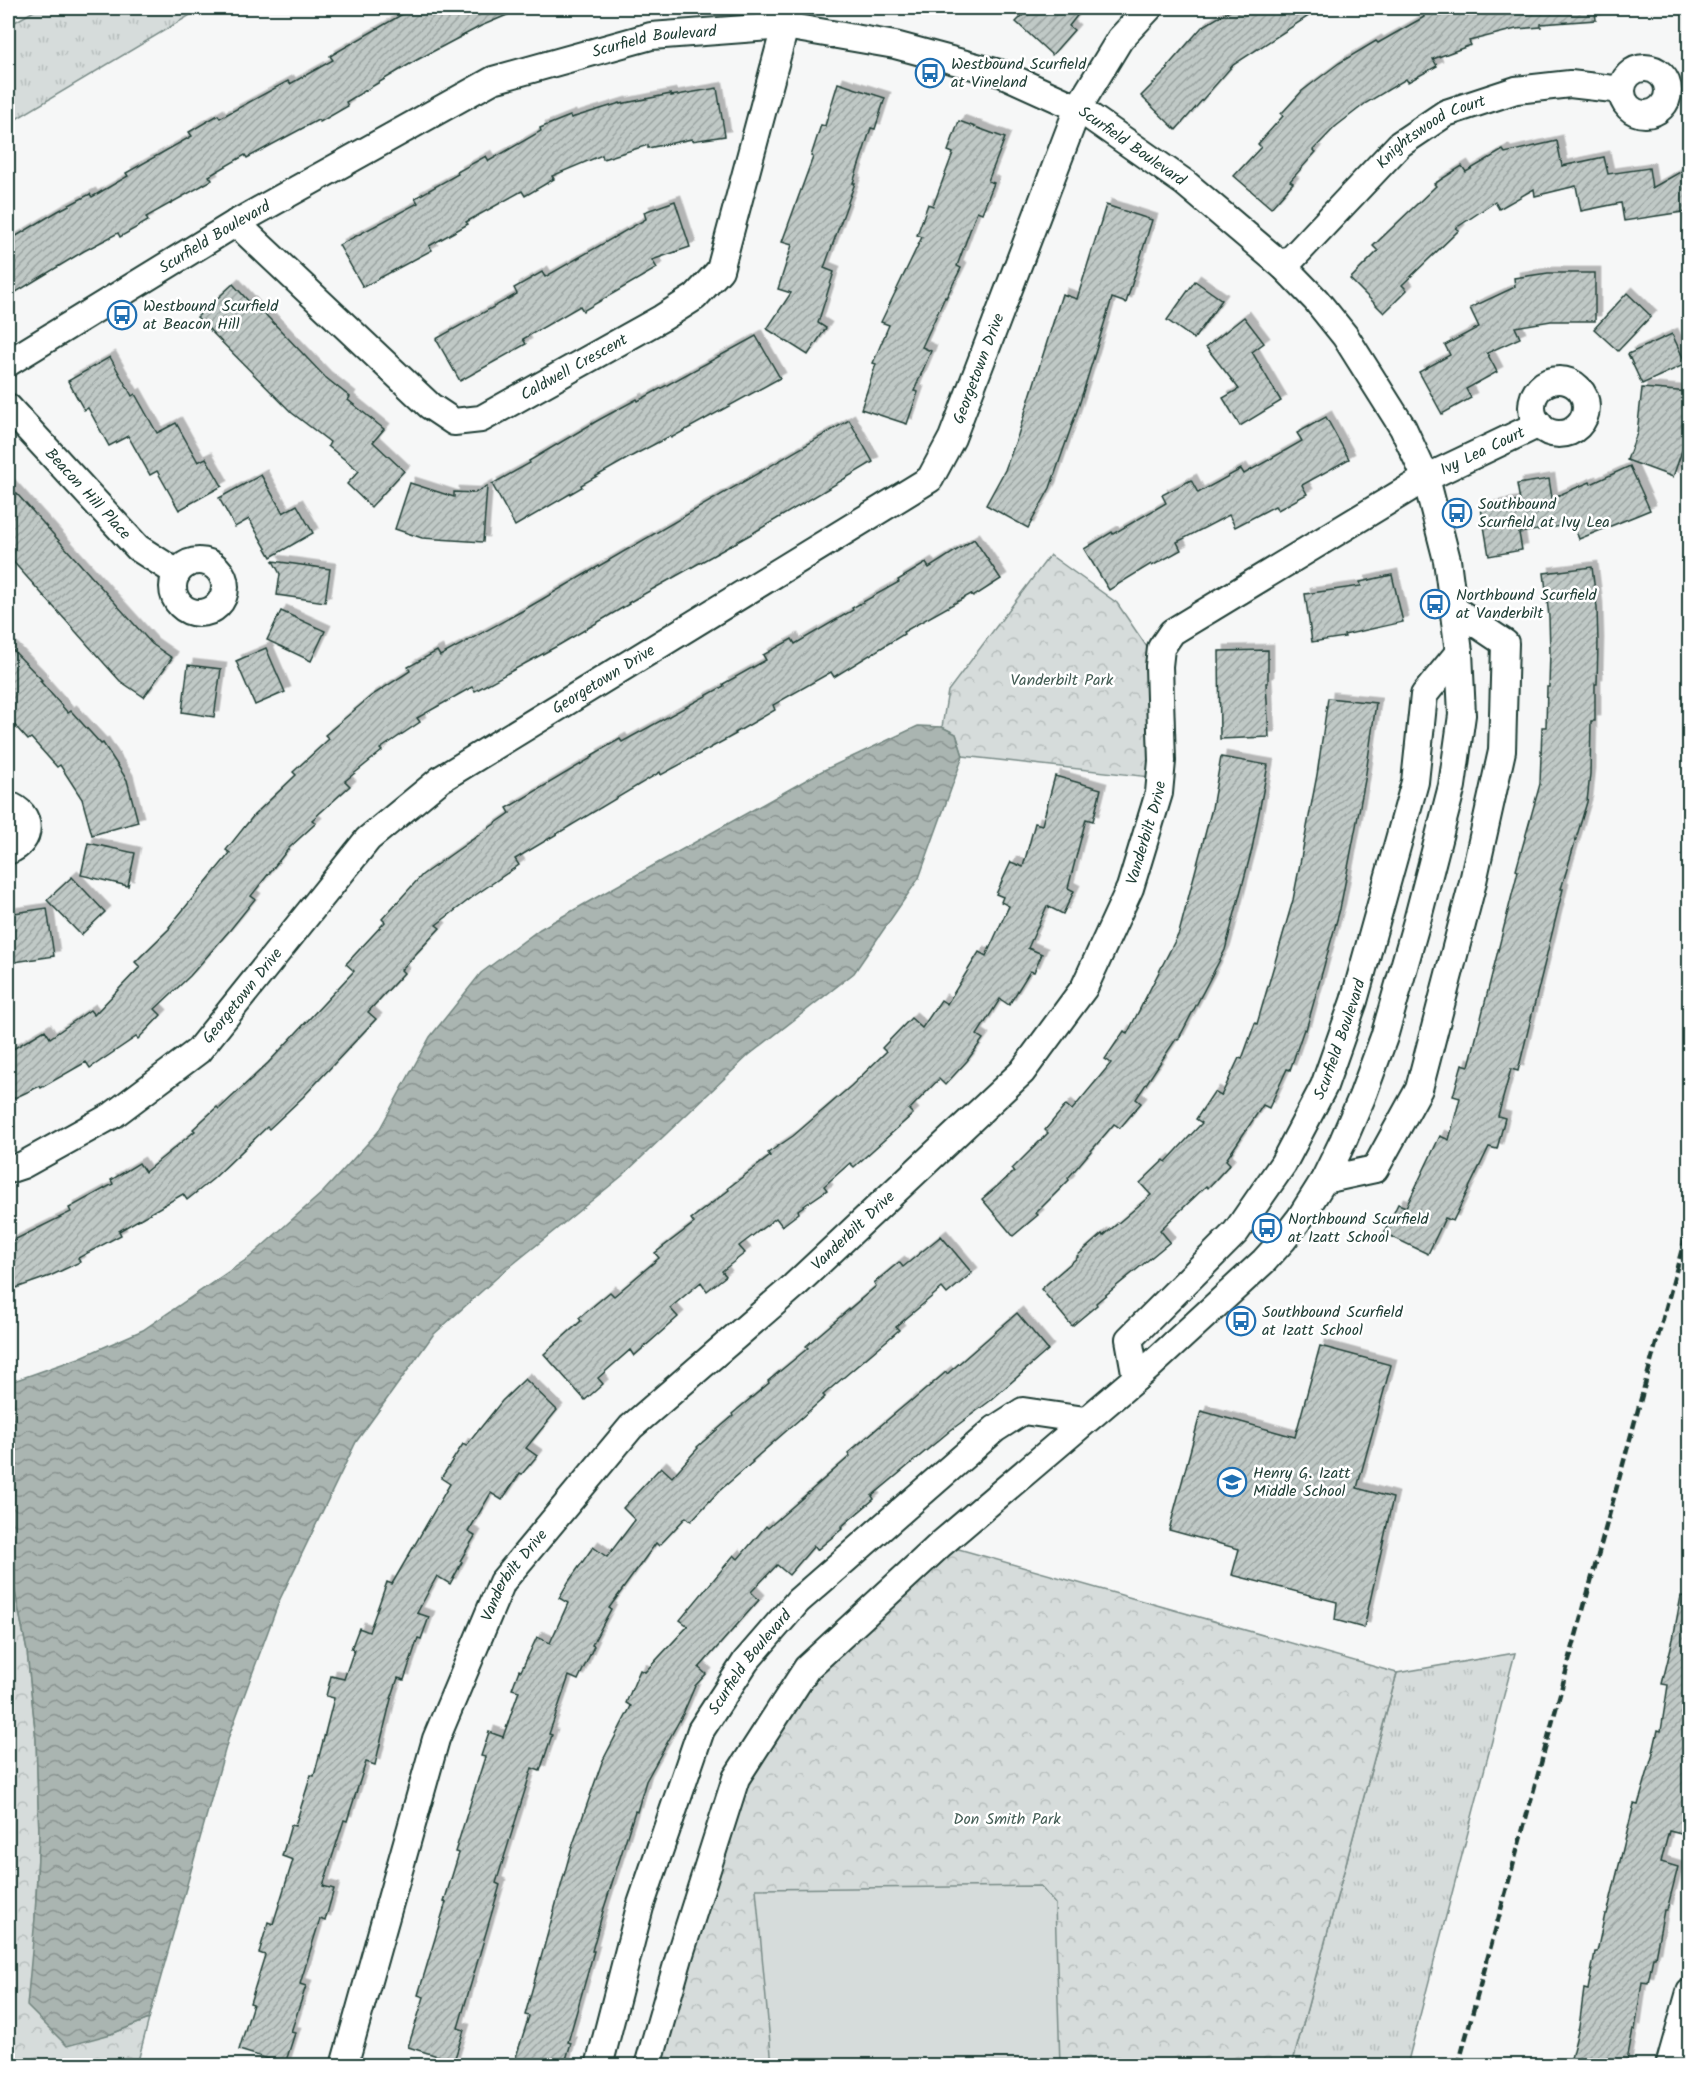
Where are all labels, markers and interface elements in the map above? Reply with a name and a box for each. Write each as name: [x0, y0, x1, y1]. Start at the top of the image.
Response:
street label: Scurfield Boulevard: [589, 19, 718, 64]
place label: Westbound Scurfield at Vineland: [951, 52, 1087, 95]
bus stop icon: Westbound Scurfield at Vineland: [914, 57, 946, 89]
street label: Knightswood Court: [1370, 88, 1489, 175]
street label: Scurfield Boulevard: [1073, 99, 1192, 193]
street label: Scurfield Boulevard: [154, 193, 276, 280]
place label: Westbound Scurfield at Beacon Hill: [143, 294, 279, 337]
bus stop icon: Westbound Scurfield at Beacon Hill: [106, 299, 138, 331]
street label: Georgetown Drive: [946, 309, 1011, 428]
street label: Caldwell Crescent: [516, 327, 633, 407]
street label: Ivy Lea Court: [1436, 420, 1530, 482]
street label: Beacon Hill Place: [39, 442, 137, 545]
place label: Southbound Scurfield at Ivy Lea: [1478, 492, 1610, 535]
bus stop icon: Southbound Scurfield at Ivy Lea: [1441, 497, 1473, 529]
place label: Northbound Scurfield at Vanderbilt: [1456, 583, 1598, 626]
bus stop icon: Northbound Scurfield at Vanderbilt: [1419, 588, 1451, 620]
street label: Georgetown Drive: [547, 638, 660, 721]
park label: Vanderbilt Park: [1011, 668, 1114, 693]
street label: Vanderbilt Drive: [1119, 780, 1173, 888]
street label: Georgetown Drive: [196, 942, 289, 1049]
street label: Scurfield Boulevard: [1306, 975, 1372, 1104]
street label: Vanderbilt Drive: [805, 1185, 901, 1276]
place label: Northbound Scurfield at Izatt School: [1288, 1207, 1430, 1250]
bus stop icon: Northbound Scurfield at Izatt School: [1251, 1212, 1283, 1244]
place label: Southbound Scurfield at Izatt School: [1262, 1300, 1404, 1343]
bus stop icon: Southbound Scurfield at Izatt School: [1225, 1305, 1257, 1337]
place label: Henry G. Izatt Middle School: [1253, 1461, 1351, 1504]
school or university icon: Henry G. Izatt Middle School: [1216, 1466, 1248, 1498]
street label: Vanderbilt Drive: [474, 1524, 554, 1625]
street label: Scurfield Boulevard: [702, 1603, 798, 1720]
park label: Don Smith Park: [953, 1807, 1061, 1832]

